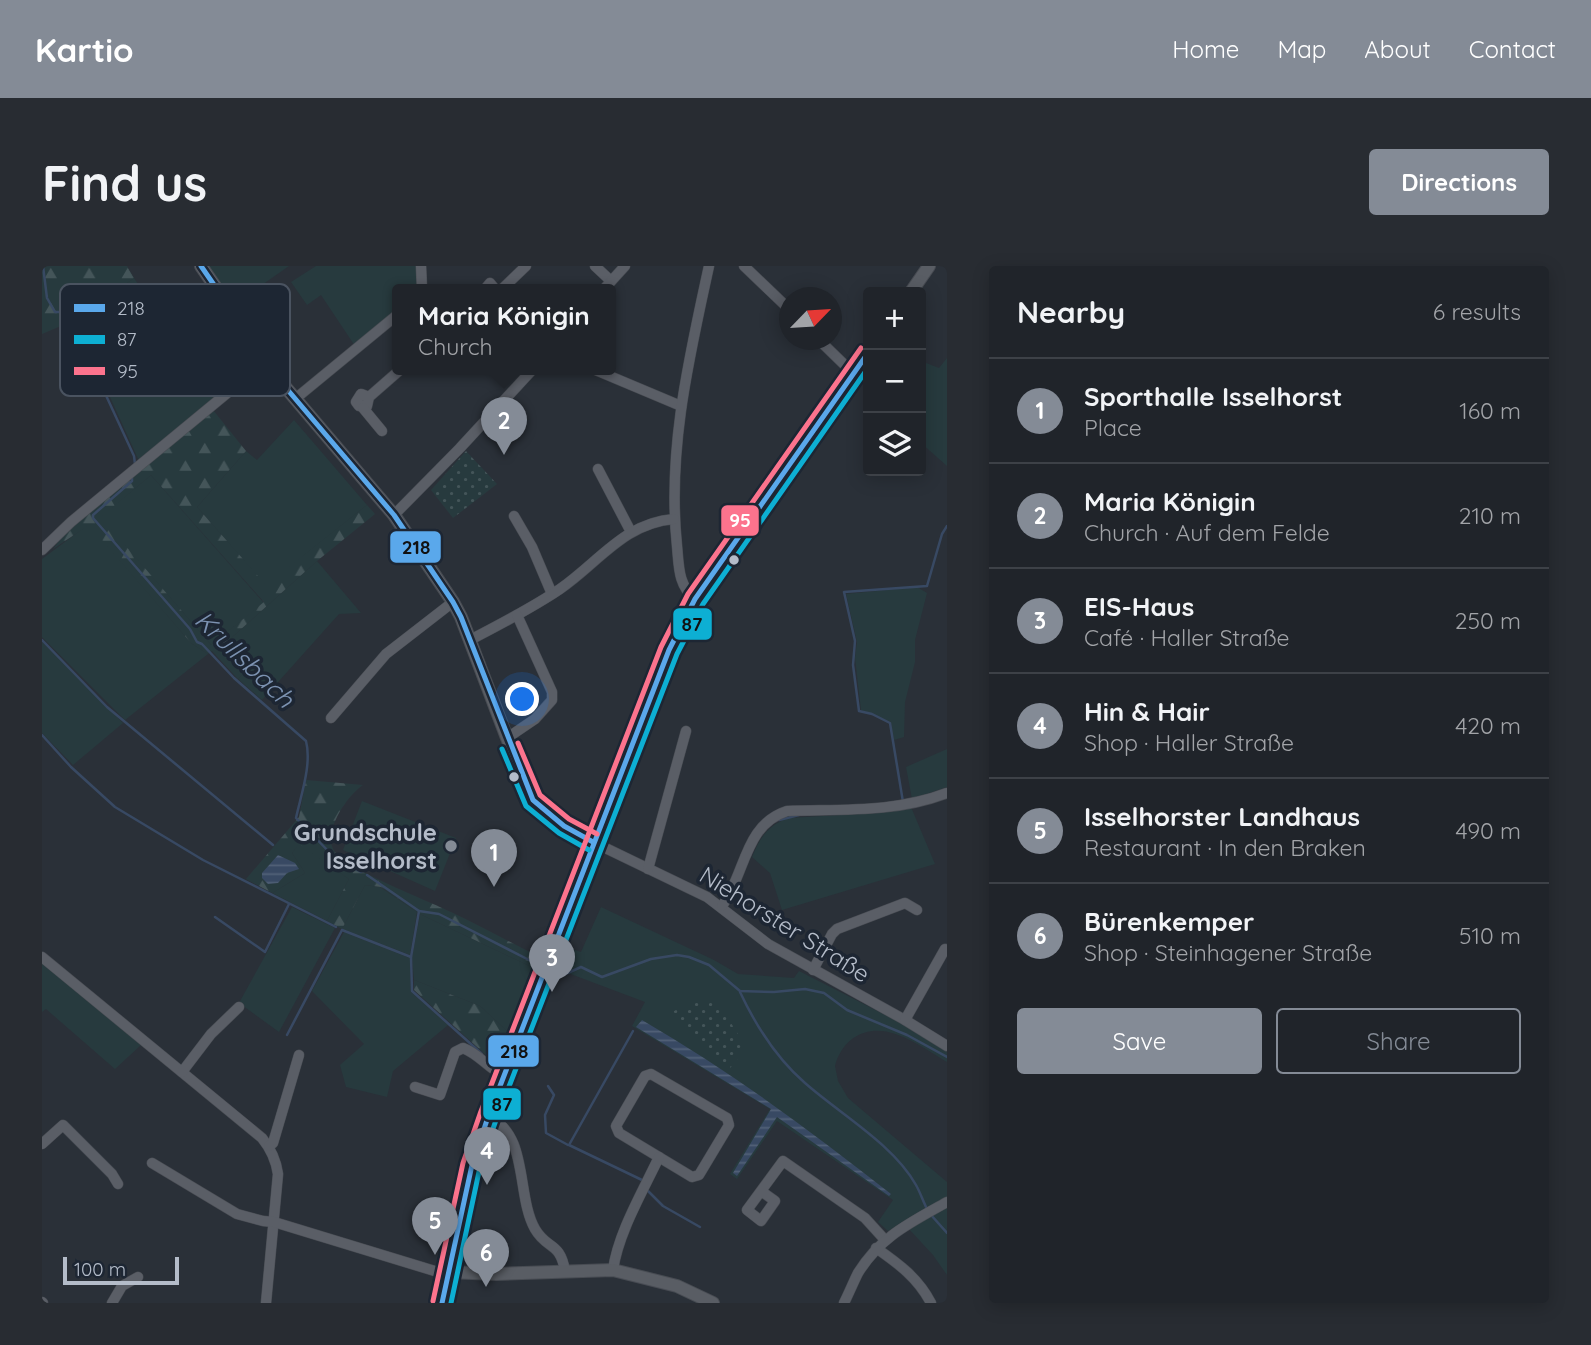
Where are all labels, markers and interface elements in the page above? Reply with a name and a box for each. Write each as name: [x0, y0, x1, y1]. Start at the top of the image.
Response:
text: Kartio: [35, 29, 134, 70]
text: Home: [1172, 34, 1239, 64]
text: Map: [1277, 34, 1326, 64]
text: About: [1364, 34, 1431, 64]
text: Contact: [1469, 34, 1556, 64]
button: Directions: [1369, 149, 1549, 215]
text: Find us: [42, 152, 207, 213]
legend: [60, 284, 290, 396]
popup: [392, 284, 616, 375]
north arrow: [779, 287, 842, 350]
map controls: [863, 287, 926, 476]
button: +: [863, 287, 926, 350]
text: Nearby: [1017, 293, 1125, 331]
text: 218: [117, 296, 145, 320]
text: 6 results: [1433, 297, 1521, 326]
text: Maria Königin: [418, 299, 590, 332]
text: 87: [117, 327, 137, 351]
text: Church: [418, 332, 493, 361]
button: −: [863, 350, 926, 413]
text: 95: [117, 359, 138, 383]
text: Sporthalle Isselhorst: [1084, 380, 1342, 413]
text: 1: [1036, 396, 1044, 425]
text: 160 m: [1459, 396, 1521, 425]
pin: 2: [481, 397, 527, 455]
button: layers: [863, 413, 926, 476]
text: Place: [1084, 413, 1142, 442]
text: Maria Königin: [1084, 485, 1256, 518]
text: 2: [1033, 501, 1047, 530]
text: 210 m: [1459, 501, 1521, 530]
line badge: 95: [720, 504, 760, 537]
text: 95: [729, 508, 751, 532]
text: Church · Auf dem Felde: [1084, 518, 1330, 547]
line badge: 218: [389, 530, 442, 564]
text: 218: [402, 535, 430, 559]
unlabelled marker: [727, 553, 741, 567]
text: EIS-Haus: [1084, 590, 1194, 623]
water label: Krullsbach: [188, 603, 303, 716]
text: 3: [1034, 606, 1046, 635]
text: 250 m: [1455, 606, 1521, 635]
line badge: 87: [672, 607, 713, 641]
text: 87: [682, 612, 702, 636]
text: Café · Haller Straße: [1084, 623, 1290, 652]
your location: [505, 682, 539, 716]
text: Hin & Hair: [1084, 695, 1210, 728]
text: 4: [1033, 711, 1047, 740]
text: 420 m: [1455, 711, 1521, 740]
text: Shop · Haller Straße: [1084, 728, 1294, 757]
unlabelled marker: [507, 770, 521, 784]
text: Isselhorster Landhaus: [1084, 800, 1360, 833]
text: 5: [1033, 816, 1047, 845]
text: 490 m: [1456, 816, 1521, 845]
place label: Grundschule Isselhorst: [294, 817, 437, 875]
pin: 1: [471, 829, 517, 887]
text: Restaurant · In den Braken: [1084, 833, 1366, 862]
marker: Grundschule Isselhorst: [443, 838, 459, 854]
street label: Niehorster Straße: [694, 860, 876, 988]
text: Bürenkemper: [1084, 905, 1254, 938]
text: 6: [1034, 921, 1046, 950]
text: 510 m: [1459, 921, 1521, 950]
pin: 3: [529, 934, 575, 992]
text: Shop · Steinhagener Straße: [1084, 938, 1372, 967]
button: Save: [1017, 1008, 1262, 1074]
button: Share: [1276, 1008, 1521, 1074]
line badge: 218: [487, 1034, 540, 1068]
text: 218: [500, 1039, 528, 1063]
line badge: 87: [482, 1087, 522, 1121]
text: 87: [492, 1092, 512, 1116]
pin: 4: [464, 1127, 510, 1185]
pin: 5: [412, 1197, 458, 1255]
pin: 6: [463, 1229, 509, 1287]
scale bar: [63, 1254, 178, 1286]
text: 100 m: [74, 1257, 126, 1281]

